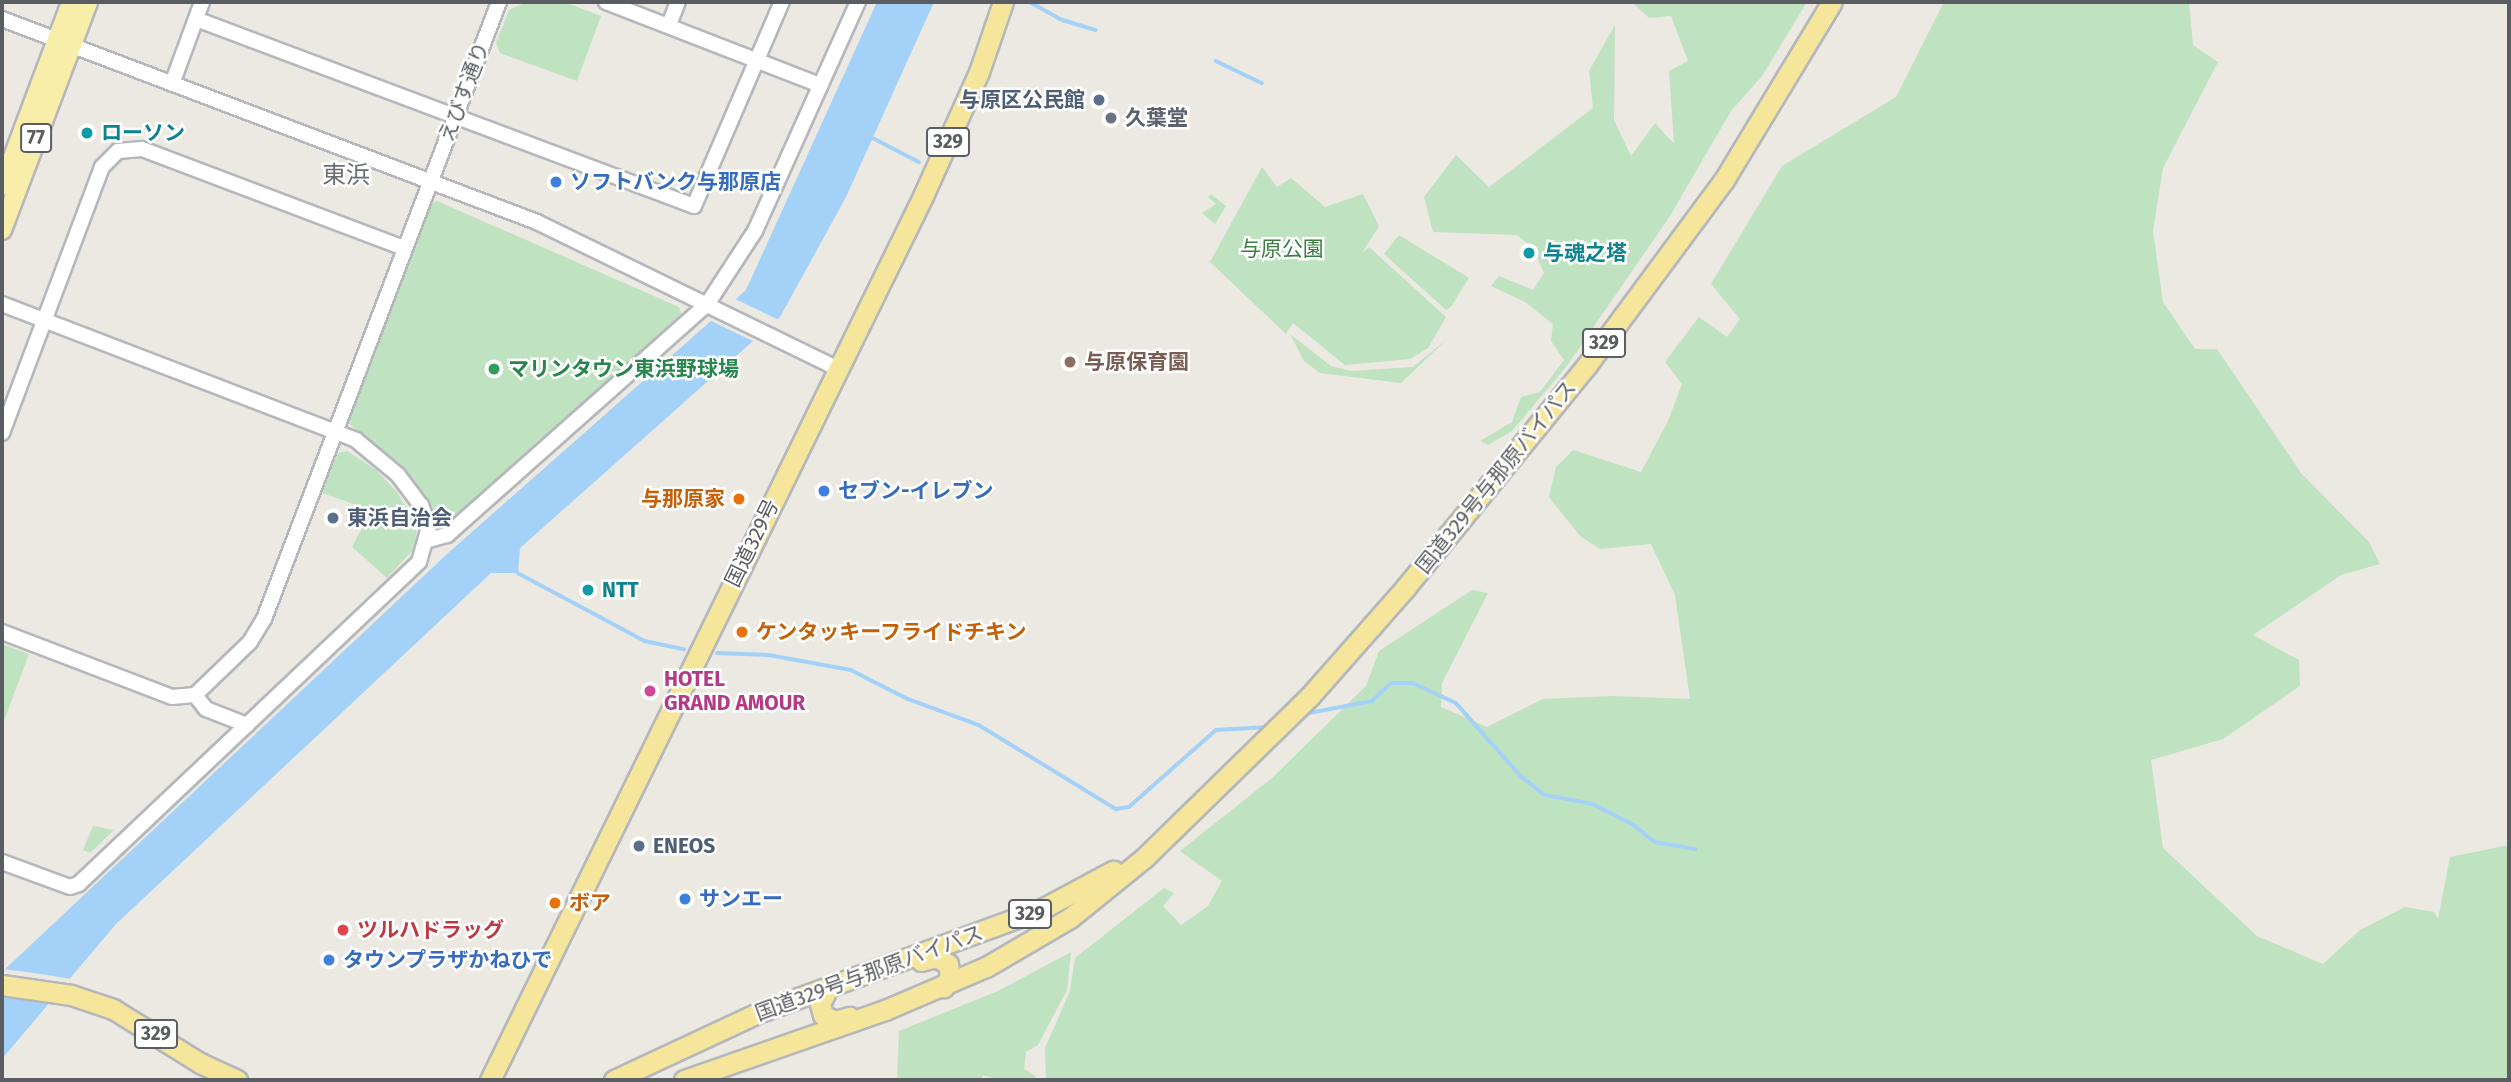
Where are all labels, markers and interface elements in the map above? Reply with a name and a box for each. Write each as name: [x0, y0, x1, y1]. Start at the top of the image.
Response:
street label: えびす通り: [433, 38, 495, 146]
place label: 与原区公民館: [959, 87, 1085, 113]
marker: 与原区公民館: [1091, 92, 1107, 108]
place label: 久葉堂: [1125, 105, 1188, 131]
marker: 久葉堂: [1103, 110, 1119, 126]
place label: ローソン: [101, 120, 185, 146]
road number: 77: [19, 122, 54, 154]
marker: ローソン: [79, 125, 95, 141]
road number: 329: [925, 126, 971, 158]
district label: 東浜: [322, 162, 370, 190]
place label: ソフトバンク与那原店: [570, 169, 780, 195]
marker: ソフトバンク与那原店: [548, 174, 564, 190]
park label: 与原公園: [1240, 236, 1324, 262]
place label: 与魂之塔: [1543, 240, 1627, 266]
marker: 与魂之塔: [1521, 245, 1537, 261]
road number: 329: [1581, 328, 1627, 358]
place label: 与原保育園: [1084, 349, 1189, 375]
marker: 与原保育園: [1062, 354, 1078, 370]
place label: マリンタウン東浜野球場: [508, 356, 739, 382]
marker: マリンタウン東浜野球場: [486, 361, 502, 377]
street label: 国道329号与那原バイパス: [1410, 375, 1582, 579]
place label: セブン-イレブン: [838, 478, 994, 504]
marker: セブン-イレブン: [816, 483, 832, 499]
place label: 与那原家: [641, 486, 725, 512]
marker: 与那原家: [731, 491, 747, 507]
street label: 国道329号: [720, 495, 784, 591]
place label: 東浜自治会: [347, 505, 452, 531]
marker: 東浜自治会: [325, 510, 341, 526]
place label: NTT: [602, 577, 639, 603]
marker: NTT: [580, 582, 596, 598]
place label: ケンタッキーフライドチキン: [756, 619, 1029, 645]
marker: ケンタッキーフライドチキン: [734, 624, 750, 640]
place label: HOTEL GRAND AMOUR: [664, 666, 805, 716]
marker: HOTEL GRAND AMOUR: [642, 683, 658, 699]
place label: ENEOS: [653, 833, 715, 859]
marker: ENEOS: [631, 838, 647, 854]
place label: サンエー: [699, 886, 783, 912]
place label: ボア: [569, 890, 611, 916]
marker: サンエー: [677, 891, 693, 907]
marker: ボア: [547, 895, 563, 911]
road number: 329: [1007, 898, 1053, 930]
place label: ツルハドラッグ: [357, 917, 504, 943]
street label: 国道329号与那原バイパス: [751, 920, 987, 1026]
marker: ツルハドラッグ: [335, 922, 351, 938]
place label: タウンプラザかねひで: [343, 947, 553, 973]
marker: タウンプラザかねひで: [321, 952, 337, 968]
road number: 329: [133, 1018, 179, 1050]

